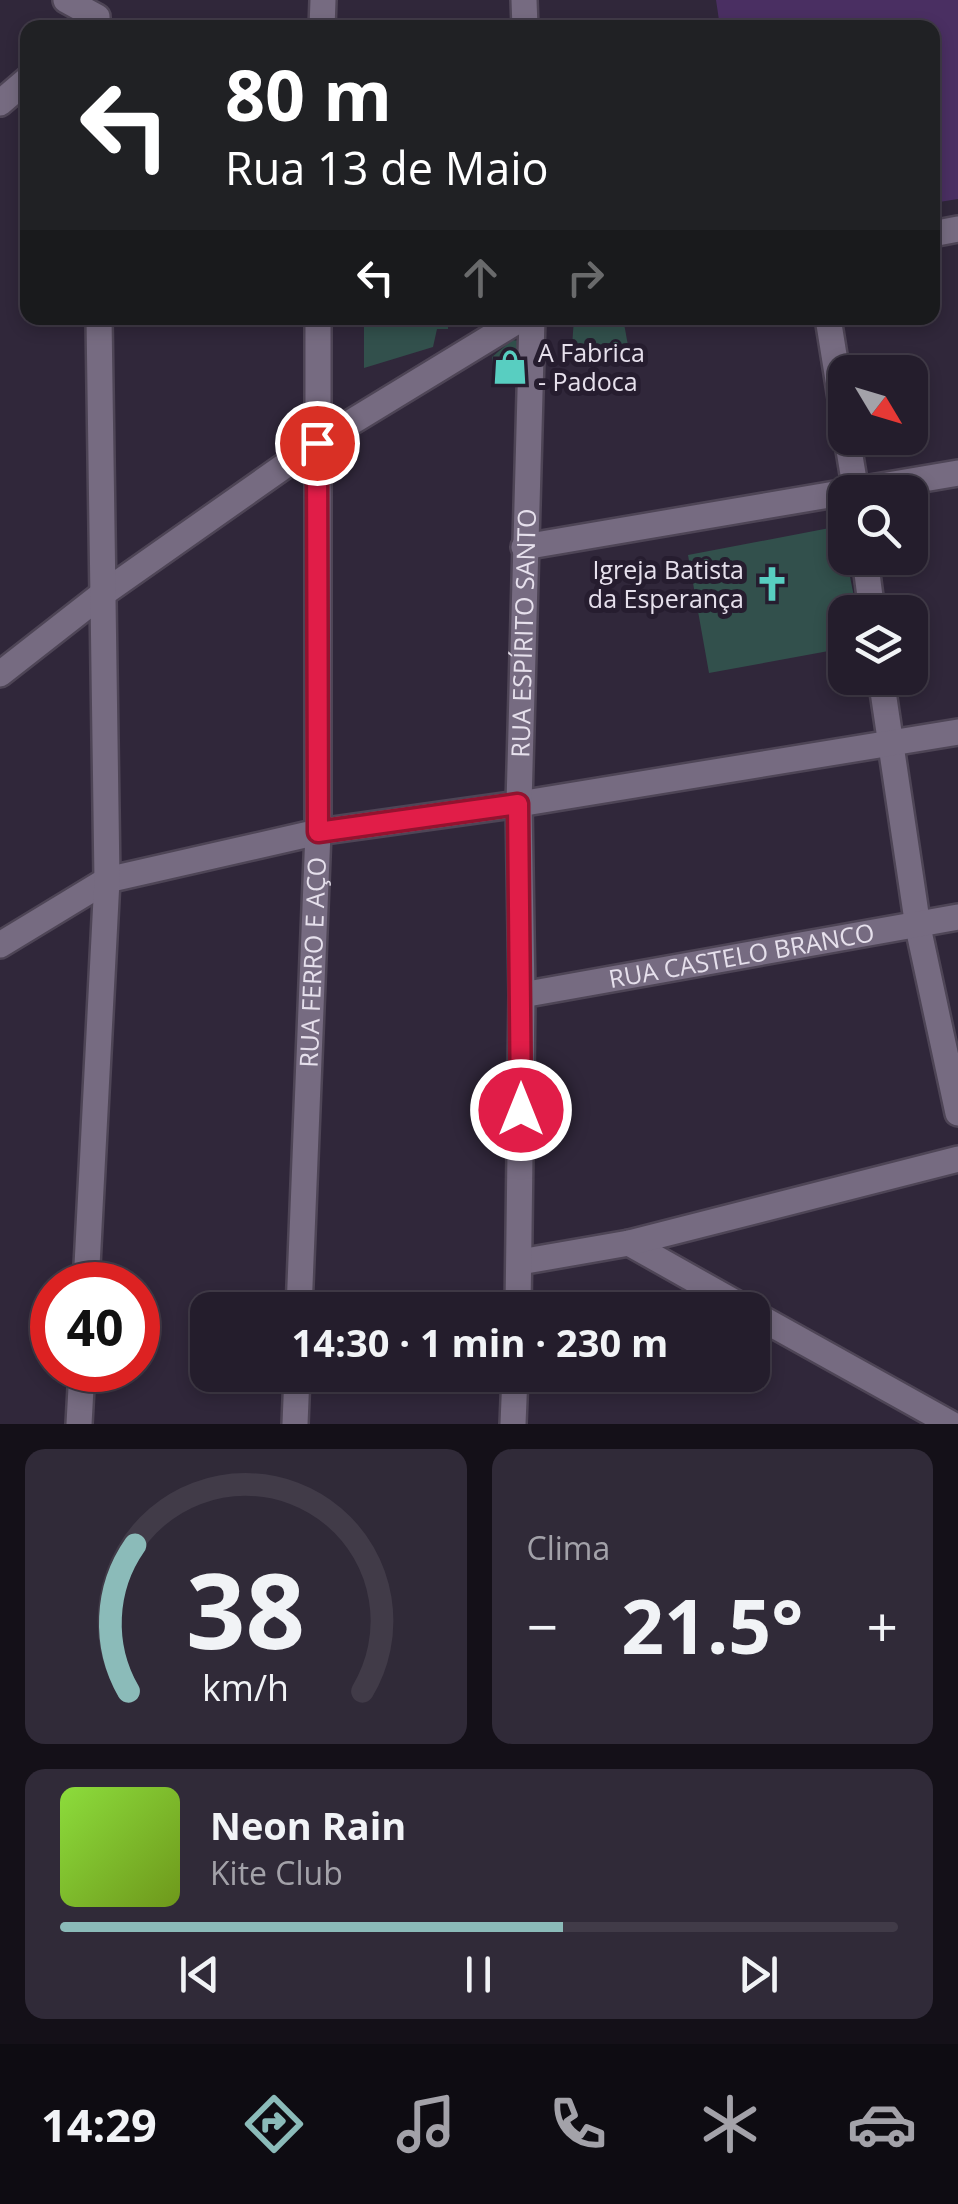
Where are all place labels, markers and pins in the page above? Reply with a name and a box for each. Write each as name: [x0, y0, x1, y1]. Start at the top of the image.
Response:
place label: A Fabrica - Padoca: [538, 335, 645, 398]
shop icon: A Fabrica - Padoca: [491, 348, 529, 386]
pin: [275, 401, 360, 486]
place label: Igreja Batista da Esperança: [588, 552, 744, 615]
church icon: Igreja Batista da Esperança: [753, 565, 791, 603]

